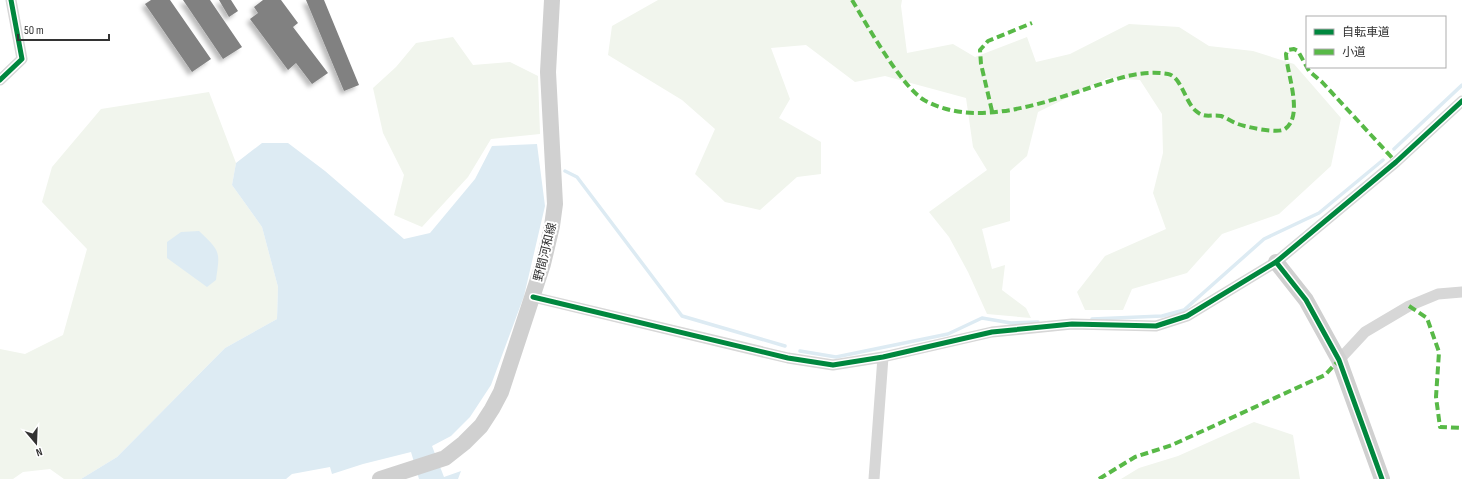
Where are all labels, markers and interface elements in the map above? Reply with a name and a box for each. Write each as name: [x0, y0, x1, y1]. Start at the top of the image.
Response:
scale bar: [18, 16, 109, 42]
legend: [1306, 16, 1446, 68]
text: 50 m: [24, 23, 44, 38]
text: 自転車道: [1342, 25, 1390, 40]
text: 小道: [1342, 45, 1366, 60]
street label: 野間河和線: [531, 221, 560, 283]
north arrow: [16, 423, 56, 463]
text: N: [34, 445, 44, 459]

